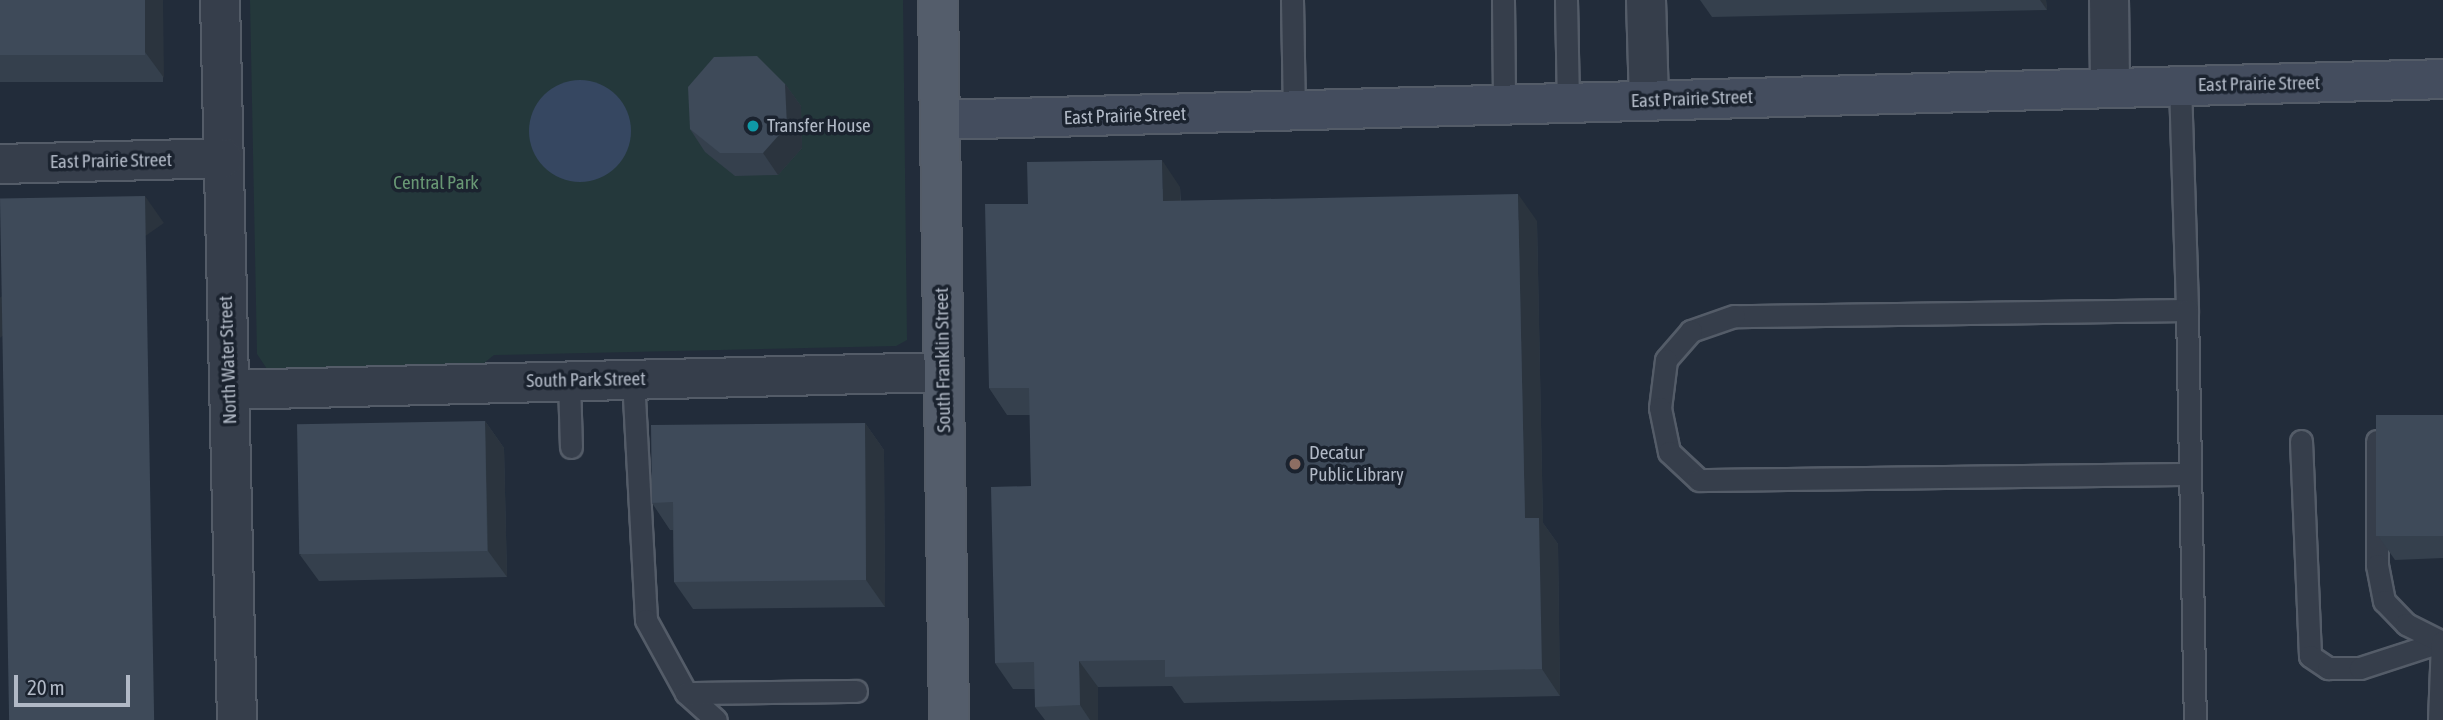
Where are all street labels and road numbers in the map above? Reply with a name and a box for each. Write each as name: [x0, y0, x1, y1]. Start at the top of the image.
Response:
street label: East Prairie Street: [2198, 72, 2320, 96]
street label: East Prairie Street: [1630, 85, 1754, 113]
street label: East Prairie Street: [1063, 102, 1187, 130]
street label: East Prairie Street: [50, 149, 172, 173]
street label: South Franklin Street: [930, 287, 956, 433]
street label: North Water Street: [214, 295, 242, 425]
street label: South Park Street: [526, 368, 646, 392]

